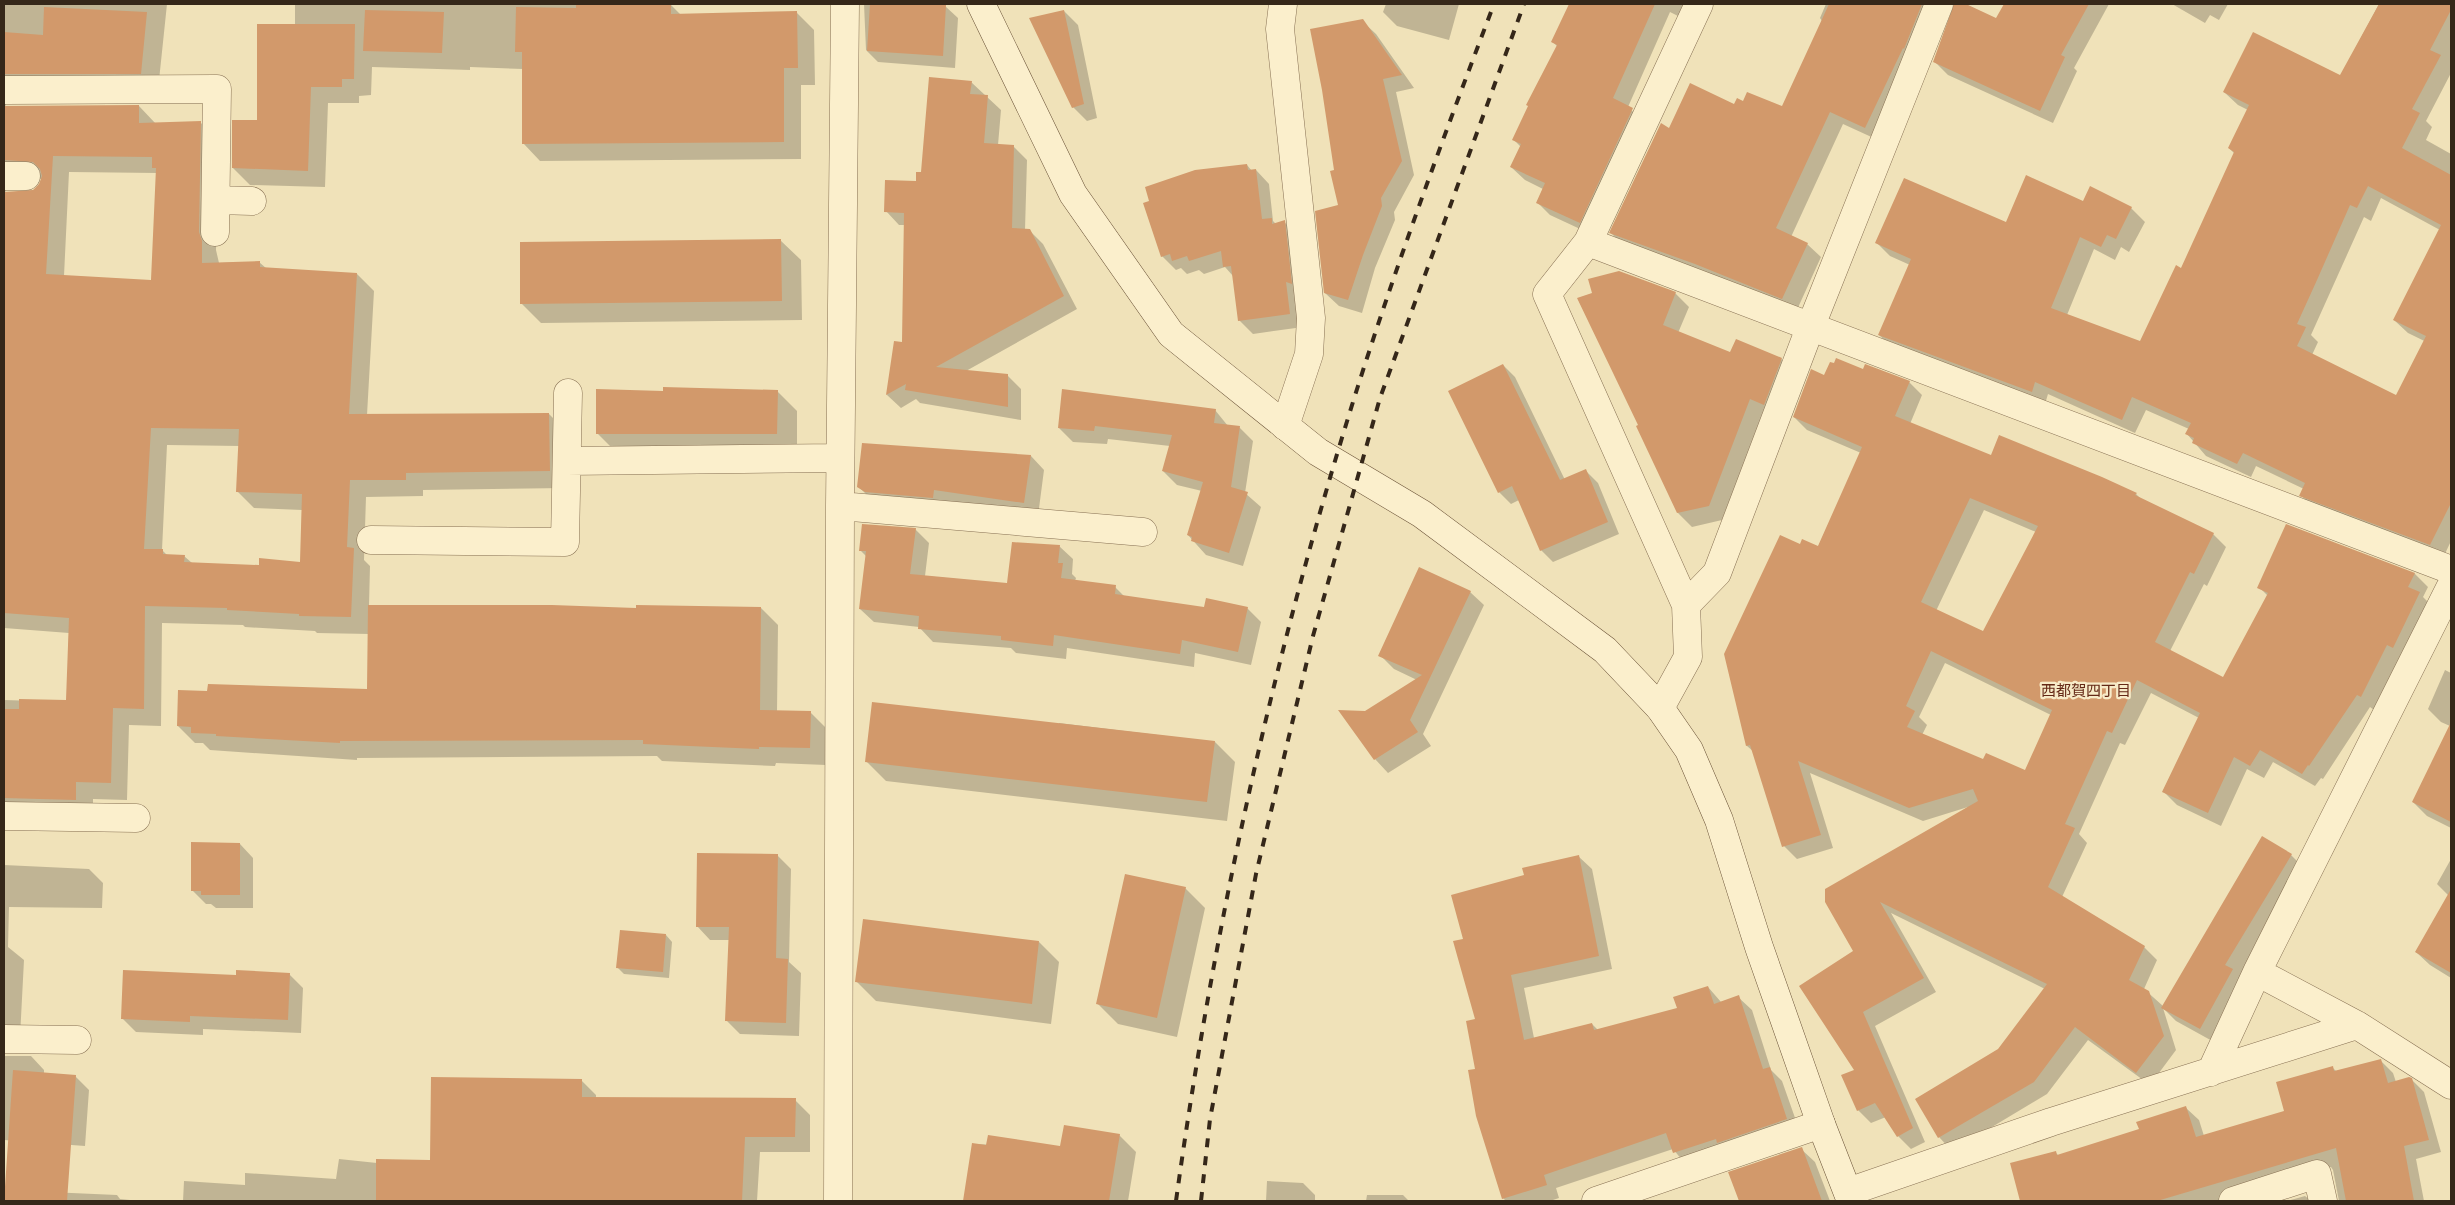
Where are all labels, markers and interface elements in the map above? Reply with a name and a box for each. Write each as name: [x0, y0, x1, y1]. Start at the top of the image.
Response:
district label: 西都賀四丁目: [2041, 679, 2131, 700]

